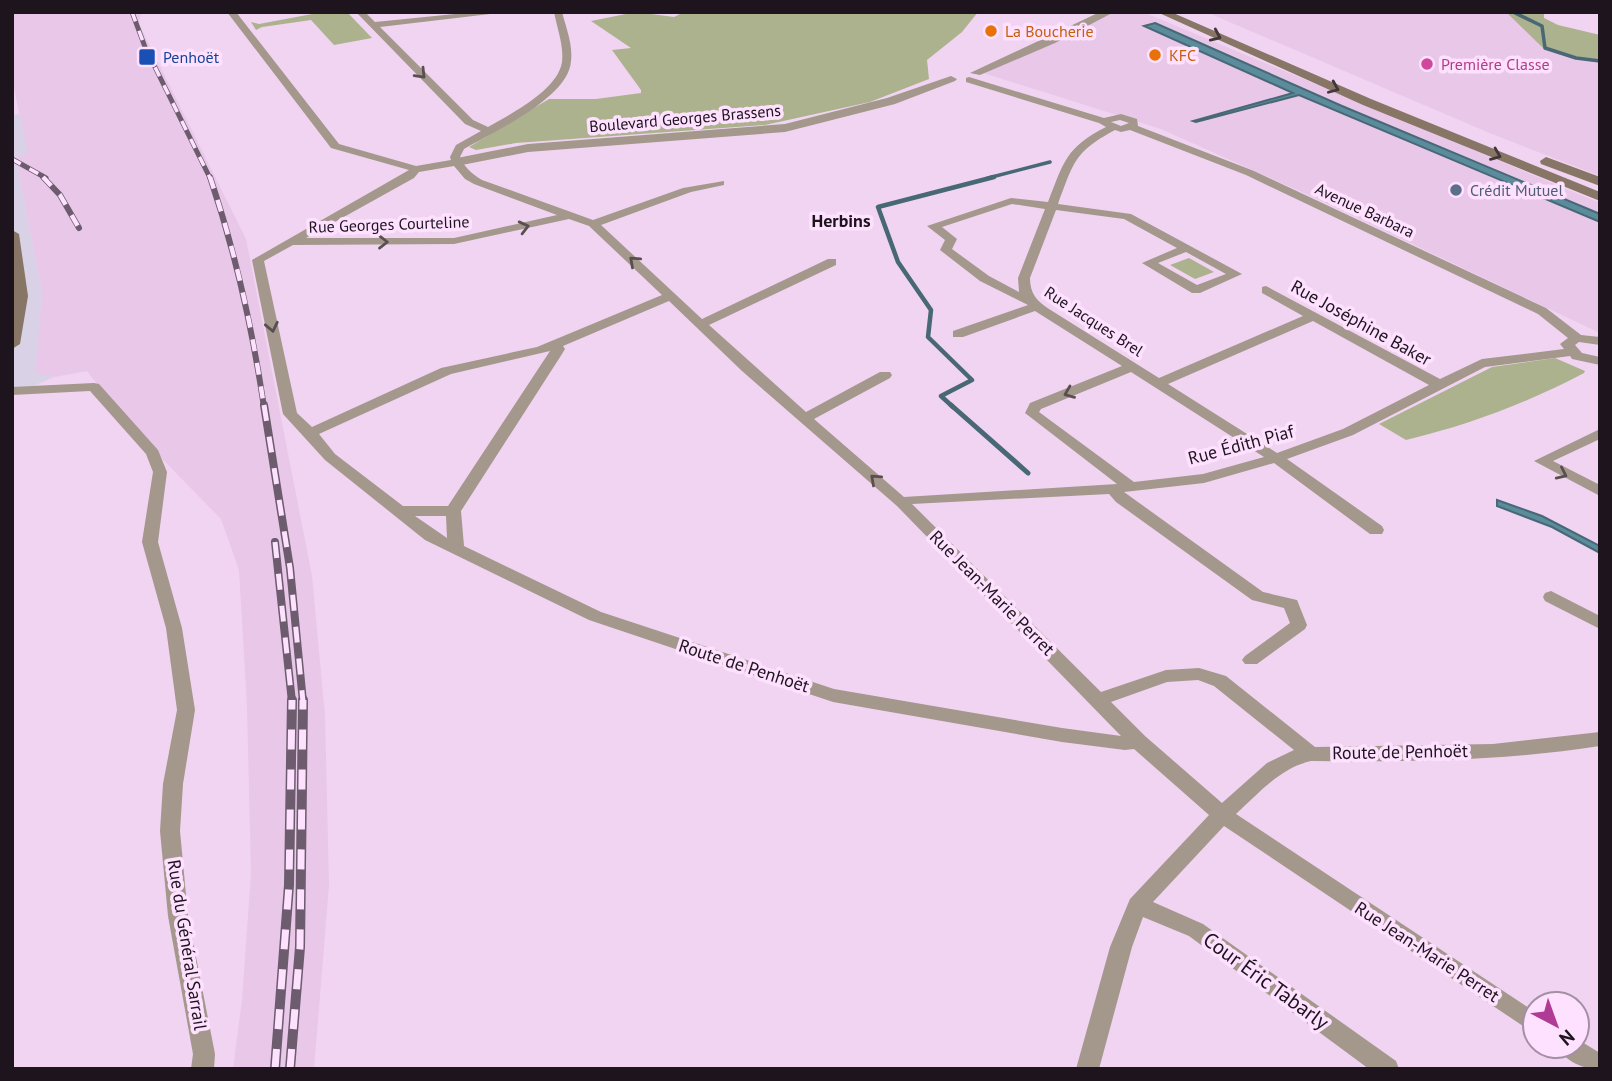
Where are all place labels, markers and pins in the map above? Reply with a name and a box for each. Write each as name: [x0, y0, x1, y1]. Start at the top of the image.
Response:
place label: La Boucherie: [1005, 21, 1094, 41]
marker: La Boucherie: [983, 23, 999, 39]
place label: KFC: [1169, 45, 1196, 65]
marker: Penhoët: [137, 47, 157, 67]
place label: Penhoët: [163, 47, 220, 67]
marker: KFC: [1147, 47, 1163, 63]
place label: Première Classe: [1441, 54, 1550, 74]
marker: Première Classe: [1419, 56, 1435, 72]
place label: Crédit Mutuel: [1470, 180, 1563, 200]
marker: Crédit Mutuel: [1448, 182, 1464, 198]

